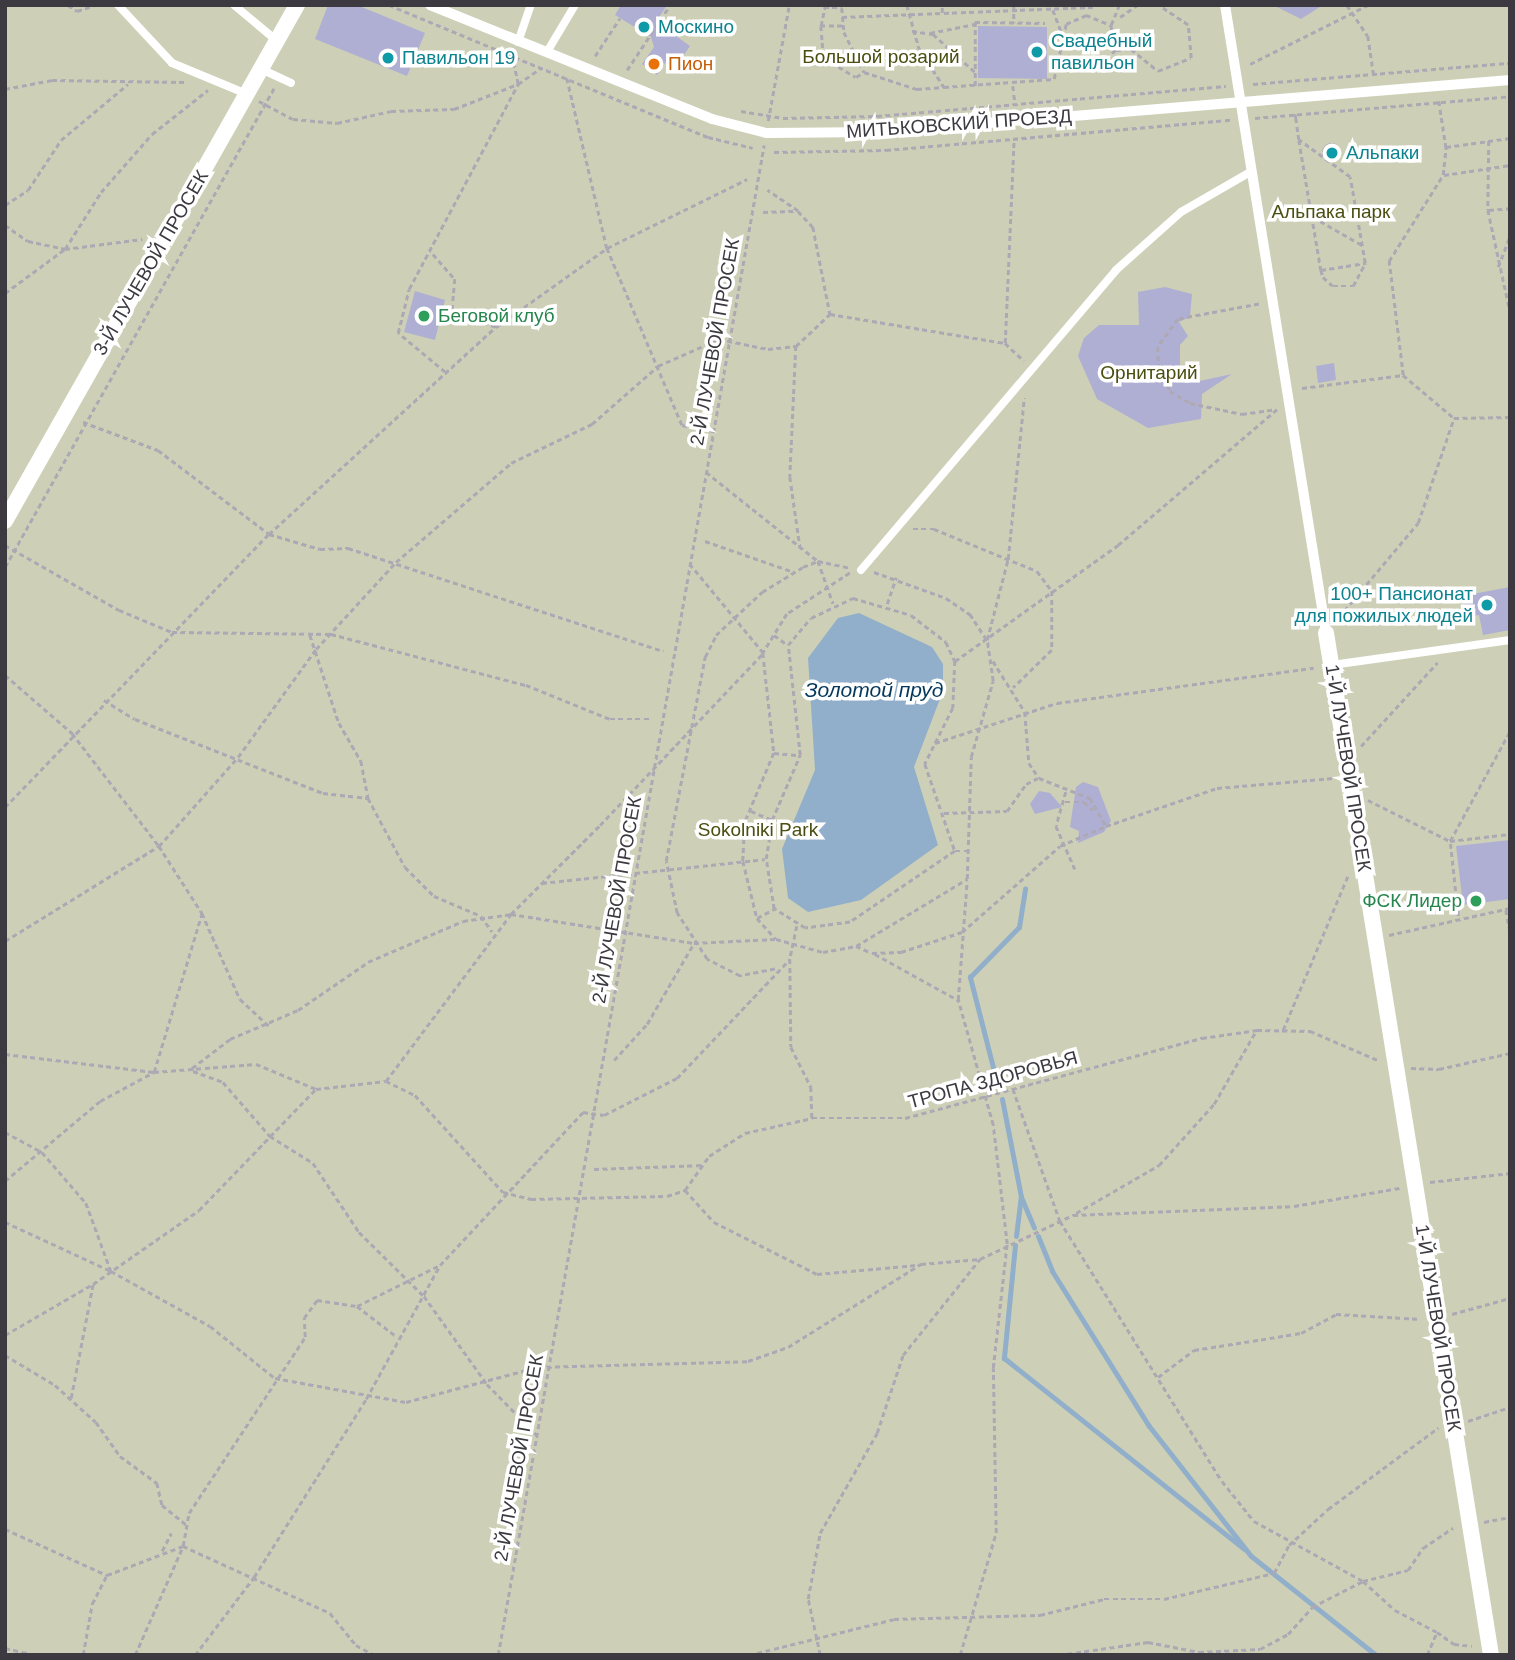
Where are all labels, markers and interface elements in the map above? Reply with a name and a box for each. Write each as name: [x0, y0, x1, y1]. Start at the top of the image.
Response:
place label: Москино: [658, 16, 734, 38]
marker: Москино: [636, 19, 652, 35]
place label: Свадебный павильон: [1051, 30, 1152, 74]
marker: Свадебный павильон: [1029, 44, 1045, 60]
park label: Большой розарий: [802, 46, 960, 68]
place label: Павильон 19: [402, 47, 515, 69]
marker: Павильон 19: [380, 50, 396, 66]
place label: Пион: [668, 53, 713, 75]
marker: Пион: [646, 56, 662, 72]
street label: МИТЬКОВСКИЙ ПРОЕЗД: [846, 105, 1072, 143]
place label: Альпаки: [1346, 142, 1419, 164]
marker: Альпаки: [1324, 145, 1340, 161]
street label: 3-Й ЛУЧЕВОЙ ПРОСЕК: [89, 167, 213, 359]
park label: Альпака парк: [1272, 201, 1390, 223]
street label: 2-Й ЛУЧЕВОЙ ПРОСЕК: [686, 237, 744, 447]
place label: Беговой клуб: [438, 305, 555, 327]
marker: Беговой клуб: [416, 308, 432, 324]
park label: Орнитарий: [1100, 362, 1198, 384]
place label: 100+ Пансионат для пожилых людей: [1295, 583, 1473, 627]
marker: 100+ Пансионат для пожилых людей: [1479, 597, 1495, 613]
street label: 1-Й ЛУЧЕВОЙ ПРОСЕК: [1320, 663, 1376, 873]
water label: Золотой пруд: [805, 677, 943, 703]
street label: 2-Й ЛУЧЕВОЙ ПРОСЕК: [588, 795, 646, 1005]
park label: Sokolniki Park: [698, 819, 818, 841]
place label: ФСК Лидер: [1362, 890, 1462, 912]
marker: ФСК Лидер: [1468, 893, 1484, 909]
street label: ТРОПА ЗДОРОВЬЯ: [906, 1046, 1080, 1114]
street label: 1-Й ЛУЧЕВОЙ ПРОСЕК: [1410, 1223, 1466, 1433]
street label: 2-Й ЛУЧЕВОЙ ПРОСЕК: [490, 1353, 548, 1563]

